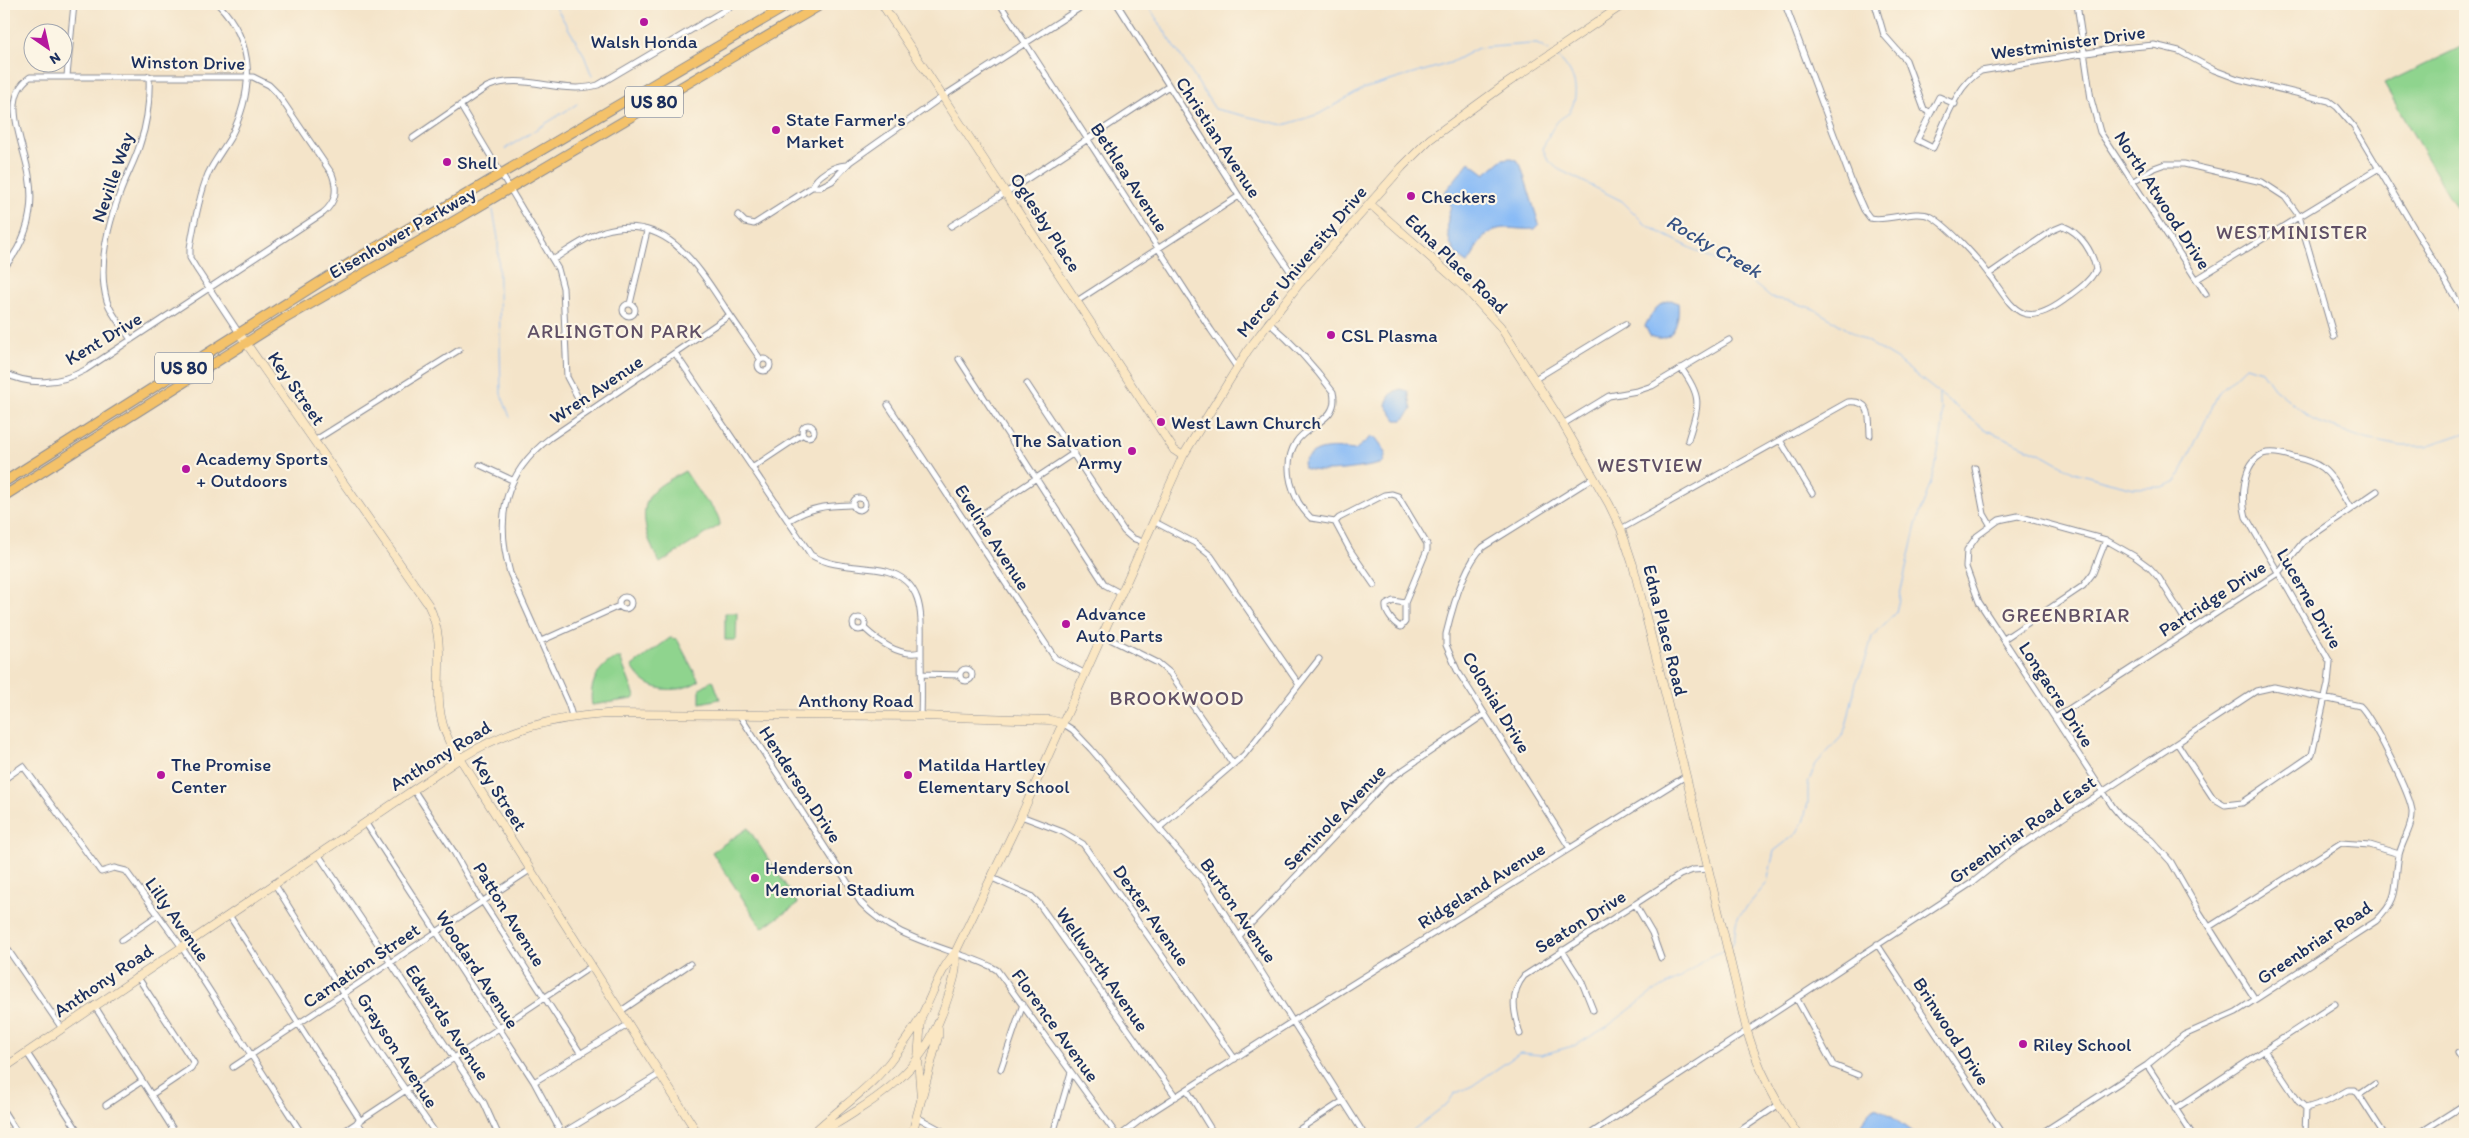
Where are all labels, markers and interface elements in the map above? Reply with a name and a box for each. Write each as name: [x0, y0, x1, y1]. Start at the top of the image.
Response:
marker: Walsh Honda: [638, 16, 650, 28]
street label: Westminister Drive: [1989, 20, 2147, 65]
north arrow: [22, 22, 72, 72]
place label: Walsh Honda: [590, 30, 698, 53]
text: N: [46, 49, 64, 68]
street label: Winston Drive: [131, 50, 245, 75]
street label: Christian Avenue: [1171, 72, 1266, 202]
road number: US 80: [625, 86, 683, 118]
place label: State Farmer's Market: [786, 108, 906, 153]
street label: Bethlea Avenue: [1086, 118, 1174, 236]
marker: State Farmer's Market: [770, 124, 782, 136]
street label: North Atwood Drive: [2109, 127, 2216, 274]
street label: Neville Way: [86, 129, 139, 225]
place label: Shell: [457, 151, 498, 174]
marker: Shell: [441, 156, 453, 168]
street label: Oglesby Place: [1005, 168, 1086, 276]
street label: Eisenhower Parkway: [325, 181, 480, 284]
street label: Mercer University Drive: [1231, 181, 1372, 342]
place label: Checkers: [1421, 185, 1496, 208]
marker: Checkers: [1405, 190, 1417, 202]
street label: Edna Place Road: [1400, 208, 1513, 318]
water label: Rocky Creek: [1662, 209, 1767, 284]
district label: WESTMINISTER: [2216, 220, 2368, 244]
street label: Kent Drive: [61, 307, 146, 370]
district label: ARLINGTON PARK: [527, 319, 703, 343]
place label: CSL Plasma: [1341, 324, 1438, 347]
marker: CSL Plasma: [1325, 329, 1337, 341]
street label: Key Street: [263, 347, 330, 430]
street label: Wren Avenue: [545, 350, 647, 429]
road number: US 80: [155, 352, 213, 383]
place label: West Lawn Church: [1171, 411, 1321, 434]
marker: West Lawn Church: [1155, 416, 1167, 428]
place label: The Salvation Army: [1012, 429, 1122, 474]
marker: The Salvation Army: [1126, 445, 1138, 457]
place label: Academy Sports + Outdoors: [196, 447, 328, 492]
district label: WESTVIEW: [1597, 453, 1703, 477]
marker: Academy Sports + Outdoors: [180, 463, 192, 475]
street label: Eveline Avenue: [950, 480, 1035, 595]
street label: Lucerne Drive: [2272, 544, 2348, 653]
street label: Partridge Drive: [2154, 555, 2270, 642]
street label: Edna Place Road: [1638, 562, 1693, 698]
place label: Advance Auto Parts: [1076, 602, 1163, 647]
district label: GREENBRIAR: [2002, 603, 2130, 627]
marker: Advance Auto Parts: [1060, 618, 1072, 630]
street label: Longacre Drive: [2014, 637, 2099, 751]
street label: Colonial Drive: [1457, 647, 1536, 757]
district label: BROOKWOOD: [1110, 686, 1244, 710]
street label: Anthony Road: [798, 689, 914, 712]
street label: Anthony Road: [385, 715, 496, 796]
street label: Henderson Drive: [754, 721, 847, 847]
street label: Key Street: [467, 751, 532, 835]
place label: The Promise Center: [171, 753, 271, 798]
place label: Matilda Hartley Elementary School: [918, 753, 1070, 798]
street label: Seminole Avenue: [1278, 760, 1391, 875]
marker: The Promise Center: [155, 769, 167, 781]
marker: Matilda Hartley Elementary School: [902, 769, 914, 781]
street label: Greenbriar Road East: [1944, 770, 2100, 889]
street label: Ridgeland Avenue: [1413, 837, 1549, 934]
street label: Burton Avenue: [1195, 853, 1282, 967]
place label: Henderson Memorial Stadium: [765, 856, 915, 901]
street label: Patton Avenue: [468, 858, 551, 971]
street label: Dexter Avenue: [1108, 860, 1195, 970]
marker: Henderson Memorial Stadium: [749, 872, 761, 884]
street label: Lilly Avenue: [140, 873, 215, 966]
street label: Seaton Drive: [1530, 884, 1630, 958]
street label: Greenbriar Road: [2252, 895, 2377, 989]
street label: Wellworth Avenue: [1051, 903, 1154, 1036]
street label: Woodard Avenue: [431, 906, 524, 1033]
street label: Carnation Street: [298, 918, 424, 1013]
street label: Anthony Road: [49, 938, 158, 1022]
street label: Edwards Avenue: [400, 960, 495, 1085]
street label: Florence Avenue: [1007, 964, 1104, 1086]
street label: Brinwood Drive: [1908, 973, 1995, 1090]
street label: Grayson Avenue: [352, 988, 443, 1112]
place label: Riley School: [2033, 1033, 2132, 1056]
marker: Riley School: [2017, 1038, 2029, 1050]

